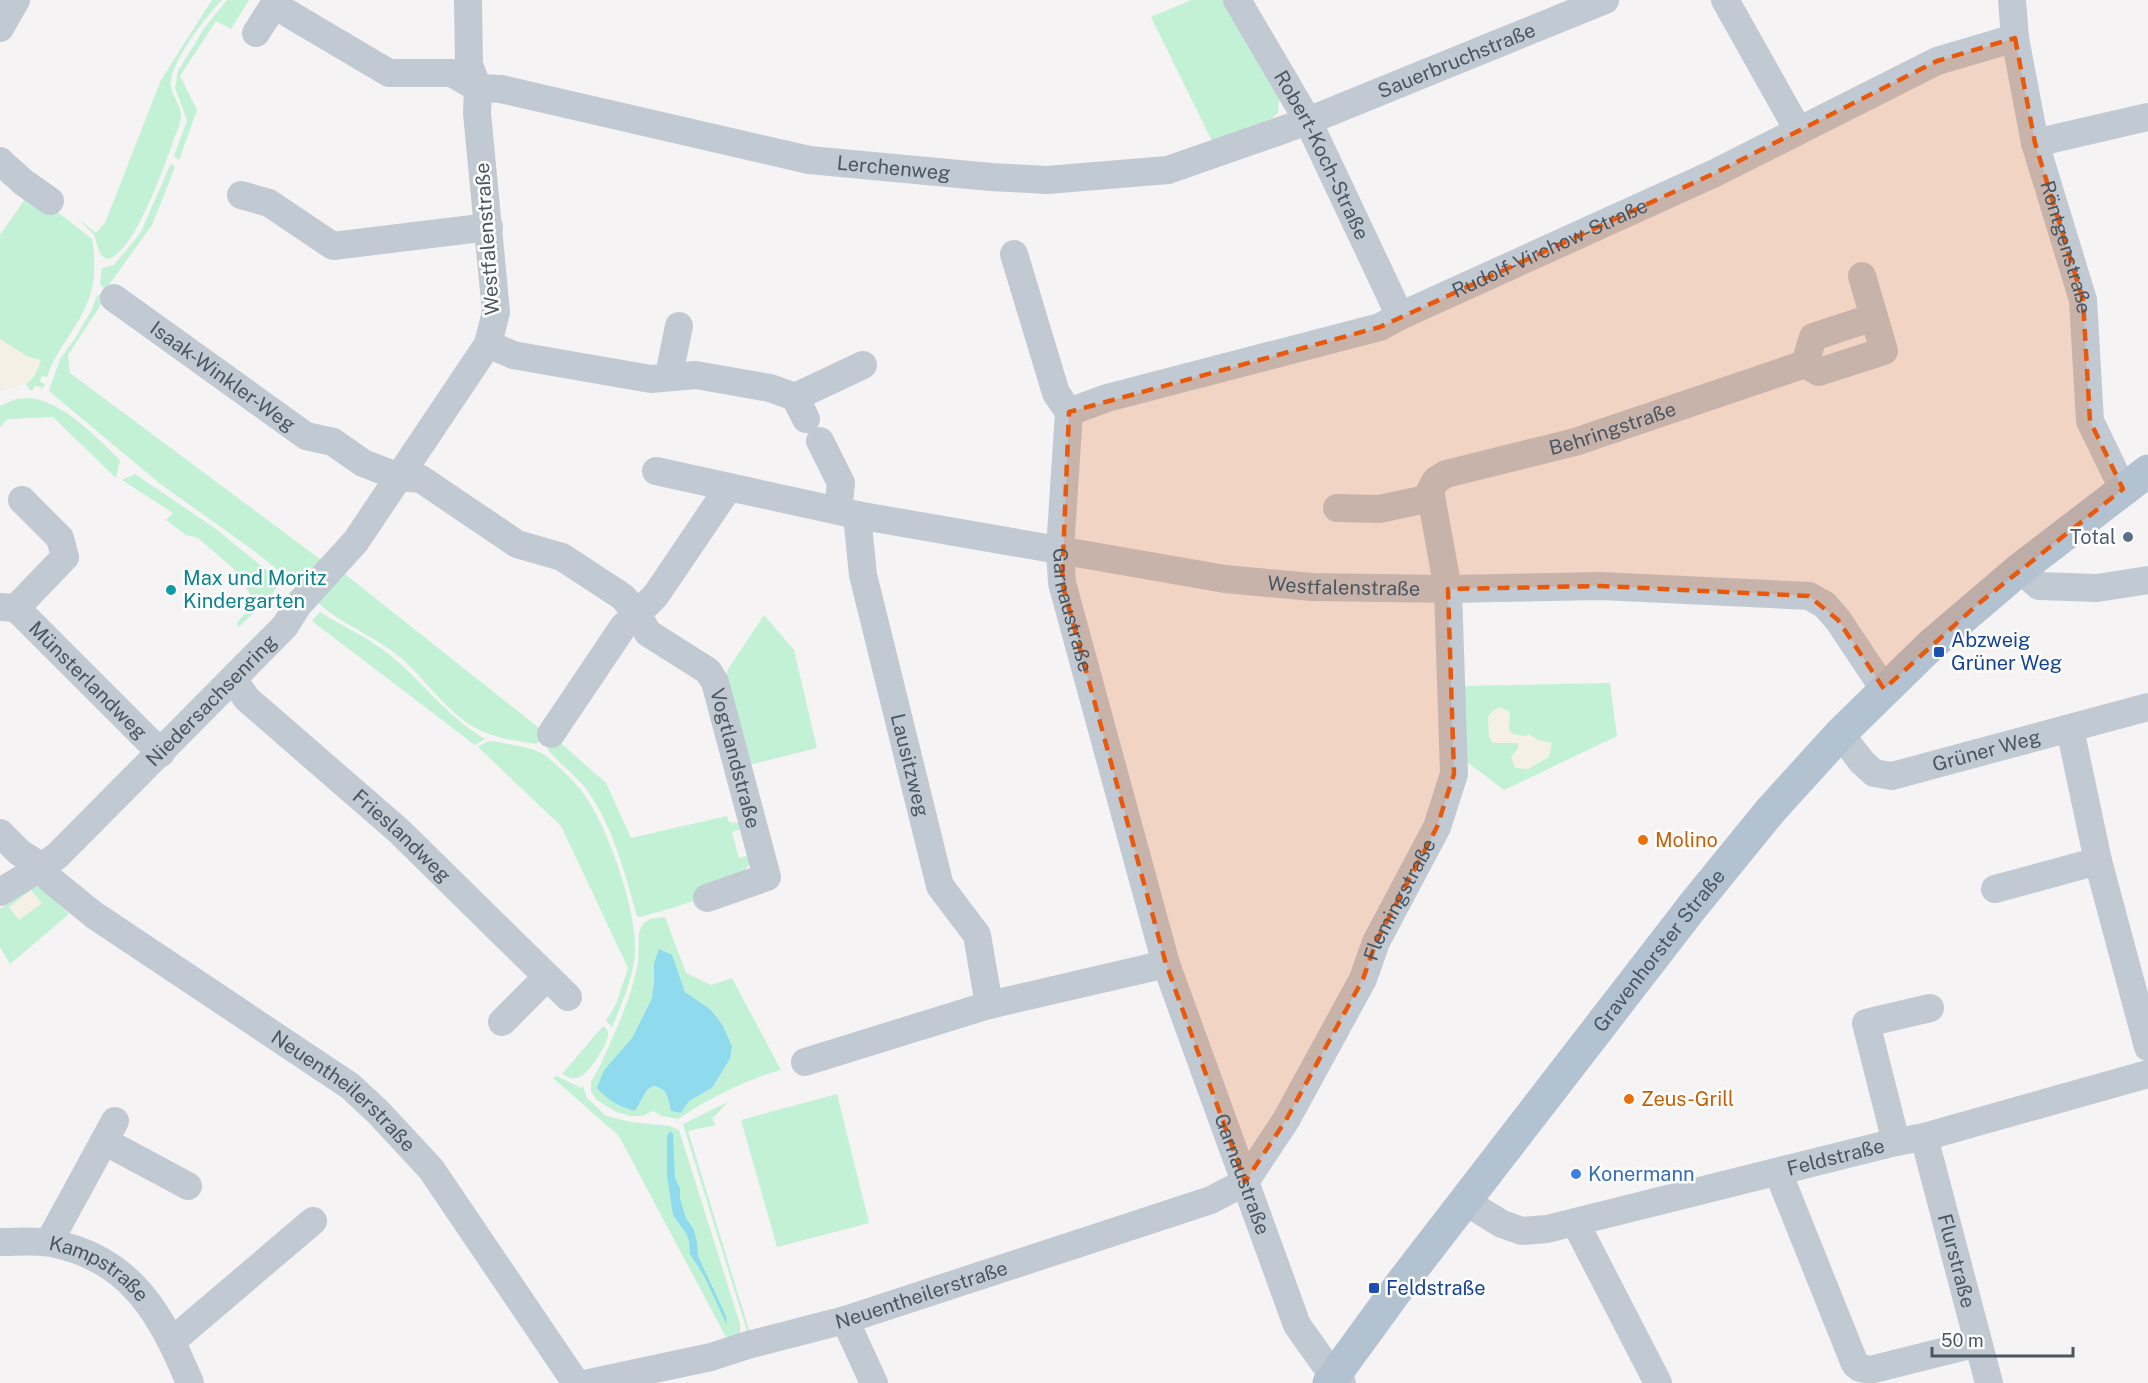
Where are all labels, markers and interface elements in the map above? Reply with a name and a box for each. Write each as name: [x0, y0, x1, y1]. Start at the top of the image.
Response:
street label: Sauerbruchstraße: [1374, 18, 1539, 103]
street label: Robert-Koch-Straße: [1269, 66, 1374, 244]
street label: Lerchenweg: [836, 151, 952, 185]
street label: Westfalenstraße: [470, 162, 504, 316]
street label: Röntgenstraße: [2035, 178, 2096, 314]
street label: Rudolf-Virchow-Straße: [1448, 193, 1652, 303]
street label: Isaak-Winkler-Weg: [146, 316, 300, 436]
street label: Behringstraße: [1546, 397, 1679, 460]
place label: Total: [2070, 525, 2116, 549]
marker: Total: [2121, 530, 2135, 544]
street label: Garnaustraße: [1048, 547, 1098, 675]
place label: Max und Moritz Kindergarten: [183, 566, 327, 613]
street label: Westfalenstraße: [1266, 571, 1420, 601]
marker: Max und Moritz Kindergarten: [164, 583, 178, 597]
street label: Münsterlandweg: [24, 616, 152, 744]
place label: Abzweig Grüner Weg: [1951, 628, 2062, 675]
street label: Niedersachsenring: [141, 630, 282, 771]
marker: Abzweig Grüner Weg: [1932, 645, 1946, 659]
street label: Vogtlandstraße: [705, 686, 765, 831]
street label: Lausitzweg: [886, 711, 934, 819]
street label: Grüner Weg: [1930, 724, 2043, 777]
street label: Frieslandweg: [348, 784, 456, 887]
place label: Molino: [1655, 828, 1718, 852]
marker: Molino: [1636, 833, 1650, 847]
street label: Flemingstraße: [1358, 834, 1441, 964]
street label: Gravenhorster Straße: [1588, 864, 1730, 1037]
street label: Neuentheilerstraße: [267, 1025, 421, 1157]
place label: Zeus-Grill: [1641, 1087, 1734, 1111]
marker: Zeus-Grill: [1622, 1092, 1636, 1106]
street label: Garnaustraße: [1209, 1110, 1275, 1238]
street label: Feldstraße: [1784, 1133, 1887, 1181]
place label: Konermann: [1588, 1162, 1694, 1186]
marker: Konermann: [1569, 1167, 1583, 1181]
street label: Flurstraße: [1933, 1211, 1981, 1310]
street label: Kampstraße: [47, 1231, 154, 1306]
street label: Neuentheilerstraße: [832, 1256, 1011, 1334]
place label: Feldstraße: [1386, 1276, 1486, 1300]
marker: Feldstraße: [1367, 1281, 1381, 1295]
scale bar: [1932, 1320, 2073, 1358]
text: 50 m: [1941, 1330, 1984, 1351]

